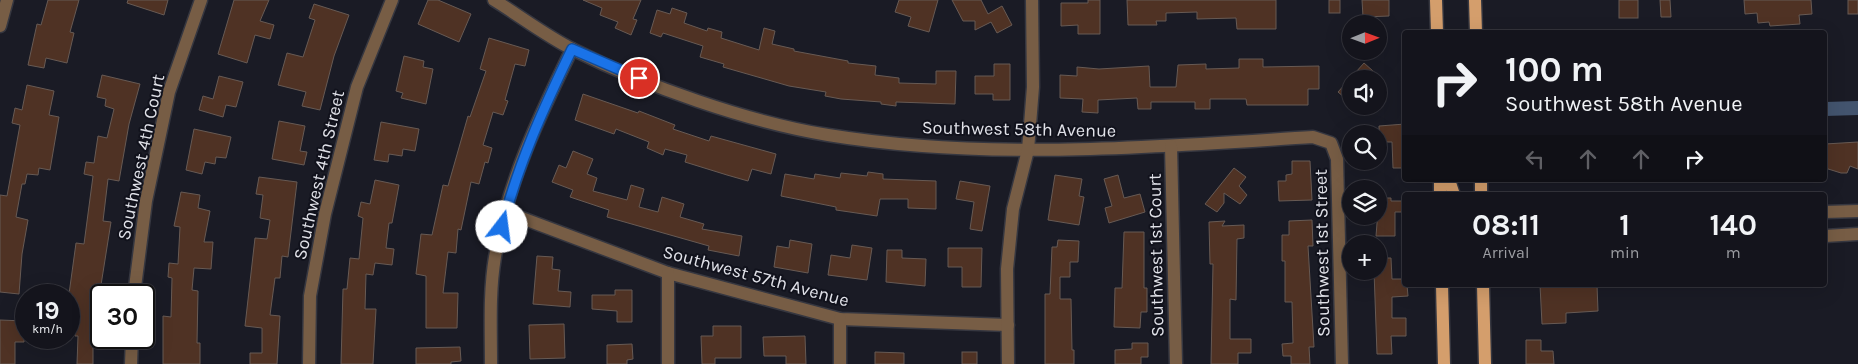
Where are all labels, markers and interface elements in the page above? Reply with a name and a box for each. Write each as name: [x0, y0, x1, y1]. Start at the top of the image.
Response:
north arrow: [1342, 15, 1388, 60]
map controls: [1342, 15, 1387, 280]
text: 100 m: [1505, 49, 1604, 90]
icon: right: [1422, 50, 1487, 115]
pin: [618, 57, 660, 99]
icon: arrive: [625, 64, 653, 92]
button: sound: [1342, 70, 1387, 115]
street label: Southwest 4th Court: [113, 72, 169, 242]
street label: Southwest 4th Street: [289, 88, 349, 262]
text: Southwest 58th Avenue: [1505, 91, 1743, 117]
street label: Southwest 58th Avenue: [922, 116, 1116, 142]
button: search: [1342, 125, 1387, 170]
icon: left: [1521, 145, 1549, 173]
icon: ahead: [1574, 145, 1602, 173]
icon: ahead: [1627, 145, 1655, 173]
icon: right: [1680, 145, 1708, 173]
street label: Southwest 1st Street: [1310, 169, 1334, 337]
street label: Southwest 1st Court: [1144, 173, 1168, 337]
button: layers: [1342, 180, 1387, 225]
position arrow: [475, 200, 527, 252]
text: 08:11: [1472, 207, 1540, 243]
text: 1: [1619, 207, 1630, 243]
text: 140: [1709, 207, 1757, 243]
button: +: [1342, 235, 1387, 280]
street label: Southwest 57th Avenue: [661, 241, 851, 311]
text: Arrival: [1483, 243, 1529, 262]
text: min: [1610, 243, 1639, 262]
text: m: [1726, 243, 1741, 262]
speed limit sign: 30: [90, 284, 155, 349]
text: 19: [35, 296, 60, 325]
text: km/h: [32, 322, 63, 336]

